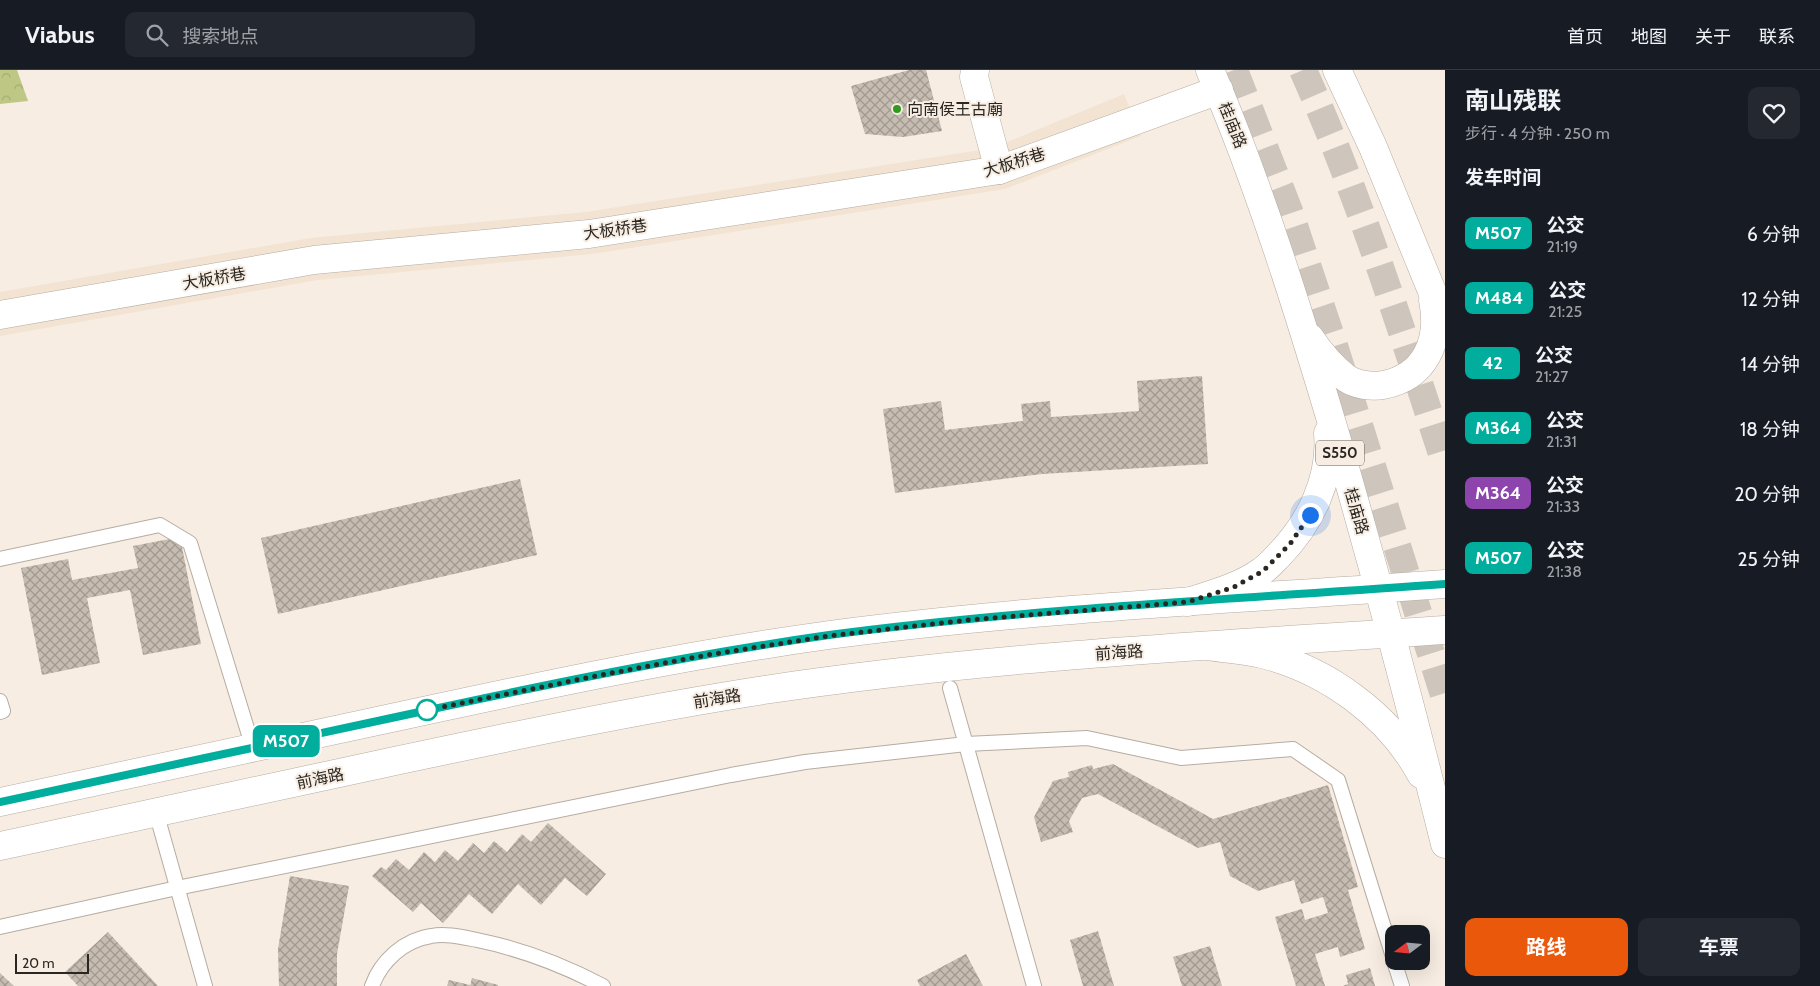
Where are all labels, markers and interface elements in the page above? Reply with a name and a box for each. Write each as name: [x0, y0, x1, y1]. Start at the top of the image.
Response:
search box: [125, 12, 475, 57]
text: Viabus: [25, 20, 95, 49]
icon: search: [143, 21, 171, 49]
text: 搜索地点: [183, 25, 259, 48]
text: 首页: [1567, 26, 1603, 48]
text: 地图: [1631, 26, 1667, 48]
text: 关于: [1695, 26, 1731, 48]
text: 联系: [1759, 26, 1795, 48]
text: 南山残联: [1465, 86, 1561, 115]
button: heart: [1748, 87, 1800, 139]
street label: 桂庙路: [1215, 99, 1250, 151]
place label: 向南侯王古廟: [907, 100, 1003, 119]
marker: 向南侯王古廟: [891, 103, 903, 115]
text: 步行 · 4 分钟 · 250 m: [1465, 124, 1610, 143]
street label: 大板桥巷: [981, 144, 1048, 181]
text: 发车时间: [1465, 166, 1541, 189]
text: 公交: [1547, 214, 1585, 237]
street label: 大板桥巷: [582, 216, 648, 243]
text: M507: [1475, 222, 1522, 244]
text: 6 分钟: [1747, 223, 1800, 246]
text: 21:19: [1547, 237, 1578, 256]
street label: 大板桥巷: [181, 264, 247, 293]
text: 公交: [1548, 279, 1586, 302]
text: M484: [1475, 287, 1523, 309]
text: 12 分钟: [1742, 288, 1800, 311]
text: 21:25: [1548, 302, 1582, 321]
text: 公交: [1535, 344, 1573, 367]
text: 42: [1482, 352, 1503, 374]
text: 14 分钟: [1741, 353, 1800, 376]
text: 21:27: [1535, 367, 1568, 386]
text: 公交: [1546, 409, 1584, 432]
text: M364: [1475, 417, 1521, 439]
text: 18 分钟: [1740, 418, 1800, 441]
text: 21:31: [1546, 432, 1577, 451]
road number: S550: [1316, 440, 1364, 466]
text: 公交: [1546, 474, 1584, 497]
text: M364: [1475, 482, 1521, 504]
text: 20 分钟: [1735, 483, 1800, 506]
street label: 桂庙路: [1341, 485, 1372, 537]
text: 21:33: [1546, 497, 1580, 516]
your location: [1298, 503, 1323, 528]
text: 公交: [1547, 539, 1585, 562]
text: M507: [1475, 547, 1522, 569]
text: 25 分钟: [1737, 548, 1800, 571]
text: 21:38: [1547, 562, 1582, 581]
street label: 前海路: [1094, 641, 1144, 664]
street label: 前海路: [692, 685, 742, 712]
unlabelled marker: [416, 699, 438, 721]
line badge: M507: [251, 725, 321, 757]
text: M507: [263, 730, 309, 752]
street label: 前海路: [295, 764, 346, 793]
button: 路线: [1465, 918, 1628, 976]
button: 车票: [1638, 918, 1800, 976]
north arrow: [1385, 925, 1430, 970]
map controls: [1385, 925, 1430, 970]
scale bar: [15, 951, 89, 974]
text: 20 m: [22, 954, 55, 972]

